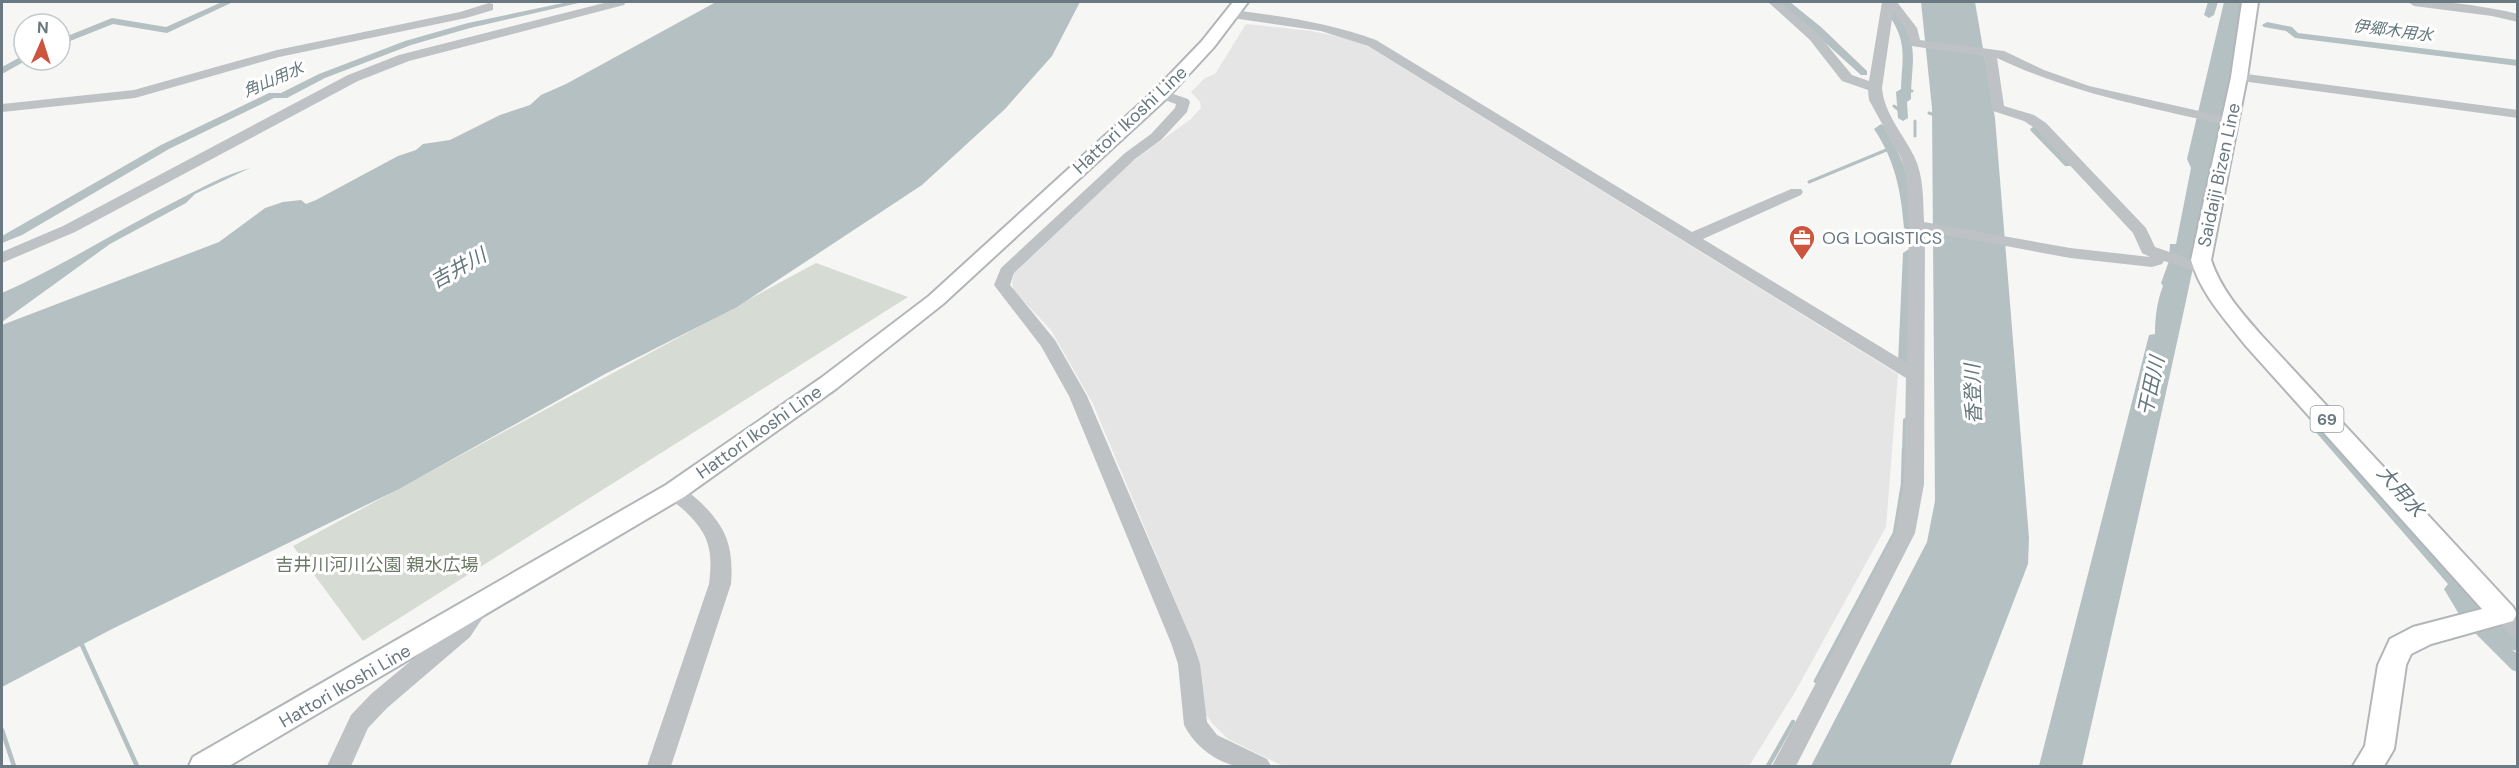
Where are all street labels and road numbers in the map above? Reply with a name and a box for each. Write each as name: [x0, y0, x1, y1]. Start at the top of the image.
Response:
street label: Hattori Ikoshi Line: [1068, 61, 1192, 179]
street label: Saidaiji Bizen Line: [2192, 101, 2246, 249]
street label: Hattori Ikoshi Line: [691, 380, 827, 484]
road number: 69: [2310, 406, 2344, 432]
street label: Hattori Ikoshi Line: [275, 639, 415, 733]

